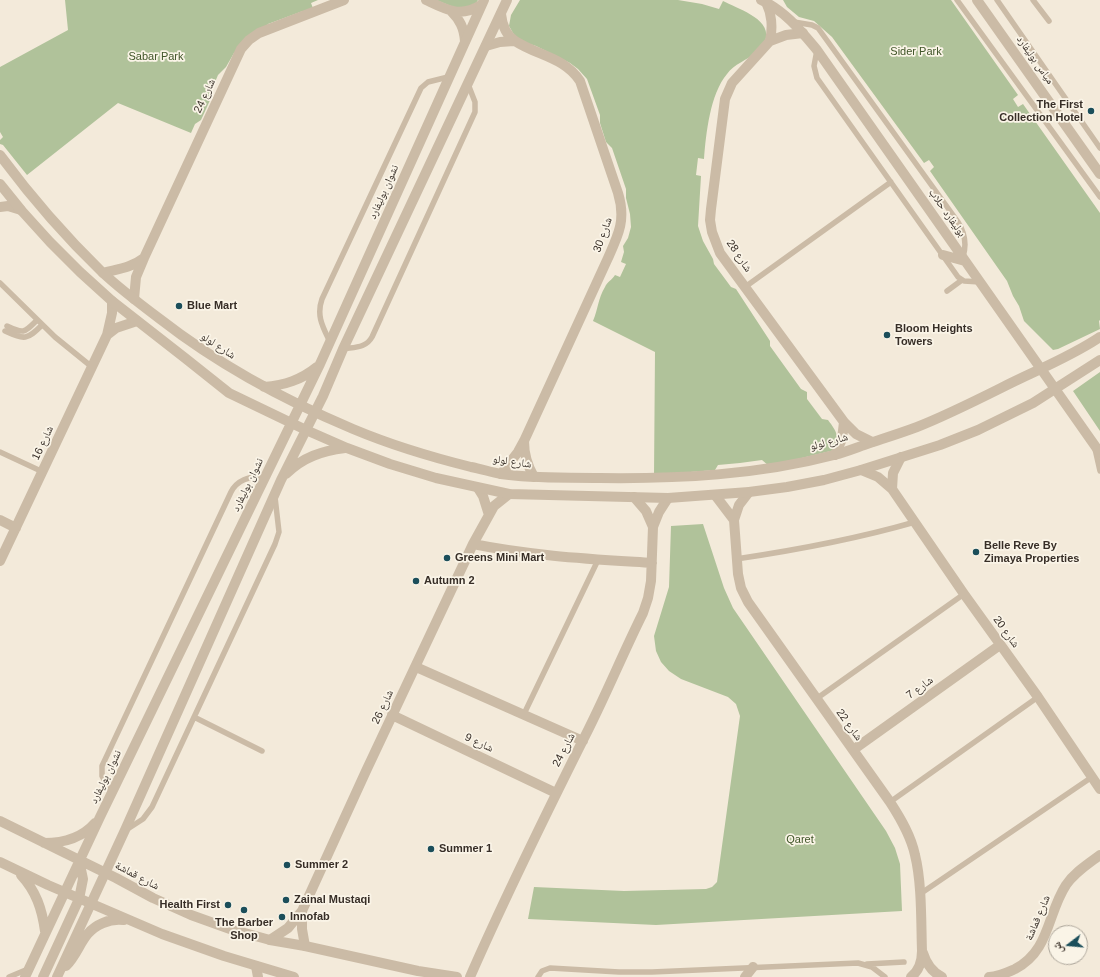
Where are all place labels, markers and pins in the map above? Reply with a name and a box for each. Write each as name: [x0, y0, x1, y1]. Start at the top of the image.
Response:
place label: The First Collection Hotel: [999, 98, 1083, 124]
marker: The First Collection Hotel: [1086, 106, 1096, 116]
place label: Blue Mart: [187, 299, 237, 313]
marker: Blue Mart: [174, 301, 184, 311]
place label: Bloom Heights Towers: [895, 322, 973, 348]
marker: Bloom Heights Towers: [882, 330, 892, 340]
place label: Belle Reve By Zimaya Properties: [984, 539, 1079, 565]
marker: Belle Reve By Zimaya Properties: [971, 547, 981, 557]
place label: Greens Mini Mart: [455, 551, 544, 565]
marker: Greens Mini Mart: [442, 553, 452, 563]
place label: Autumn 2: [424, 574, 475, 588]
marker: Autumn 2: [411, 576, 421, 586]
place label: Summer 1: [439, 842, 492, 856]
marker: Summer 1: [426, 844, 436, 854]
place label: Summer 2: [295, 858, 348, 872]
marker: Summer 2: [282, 860, 292, 870]
place label: Zainal Mustaqi: [294, 893, 370, 907]
marker: Zainal Mustaqi: [281, 895, 291, 905]
place label: Health First: [159, 898, 220, 912]
marker: Health First: [223, 900, 233, 910]
marker: The Barber Shop: [239, 905, 249, 915]
place label: Innofab: [290, 910, 330, 924]
marker: Innofab: [277, 912, 287, 922]
place label: The Barber Shop: [215, 916, 273, 942]

